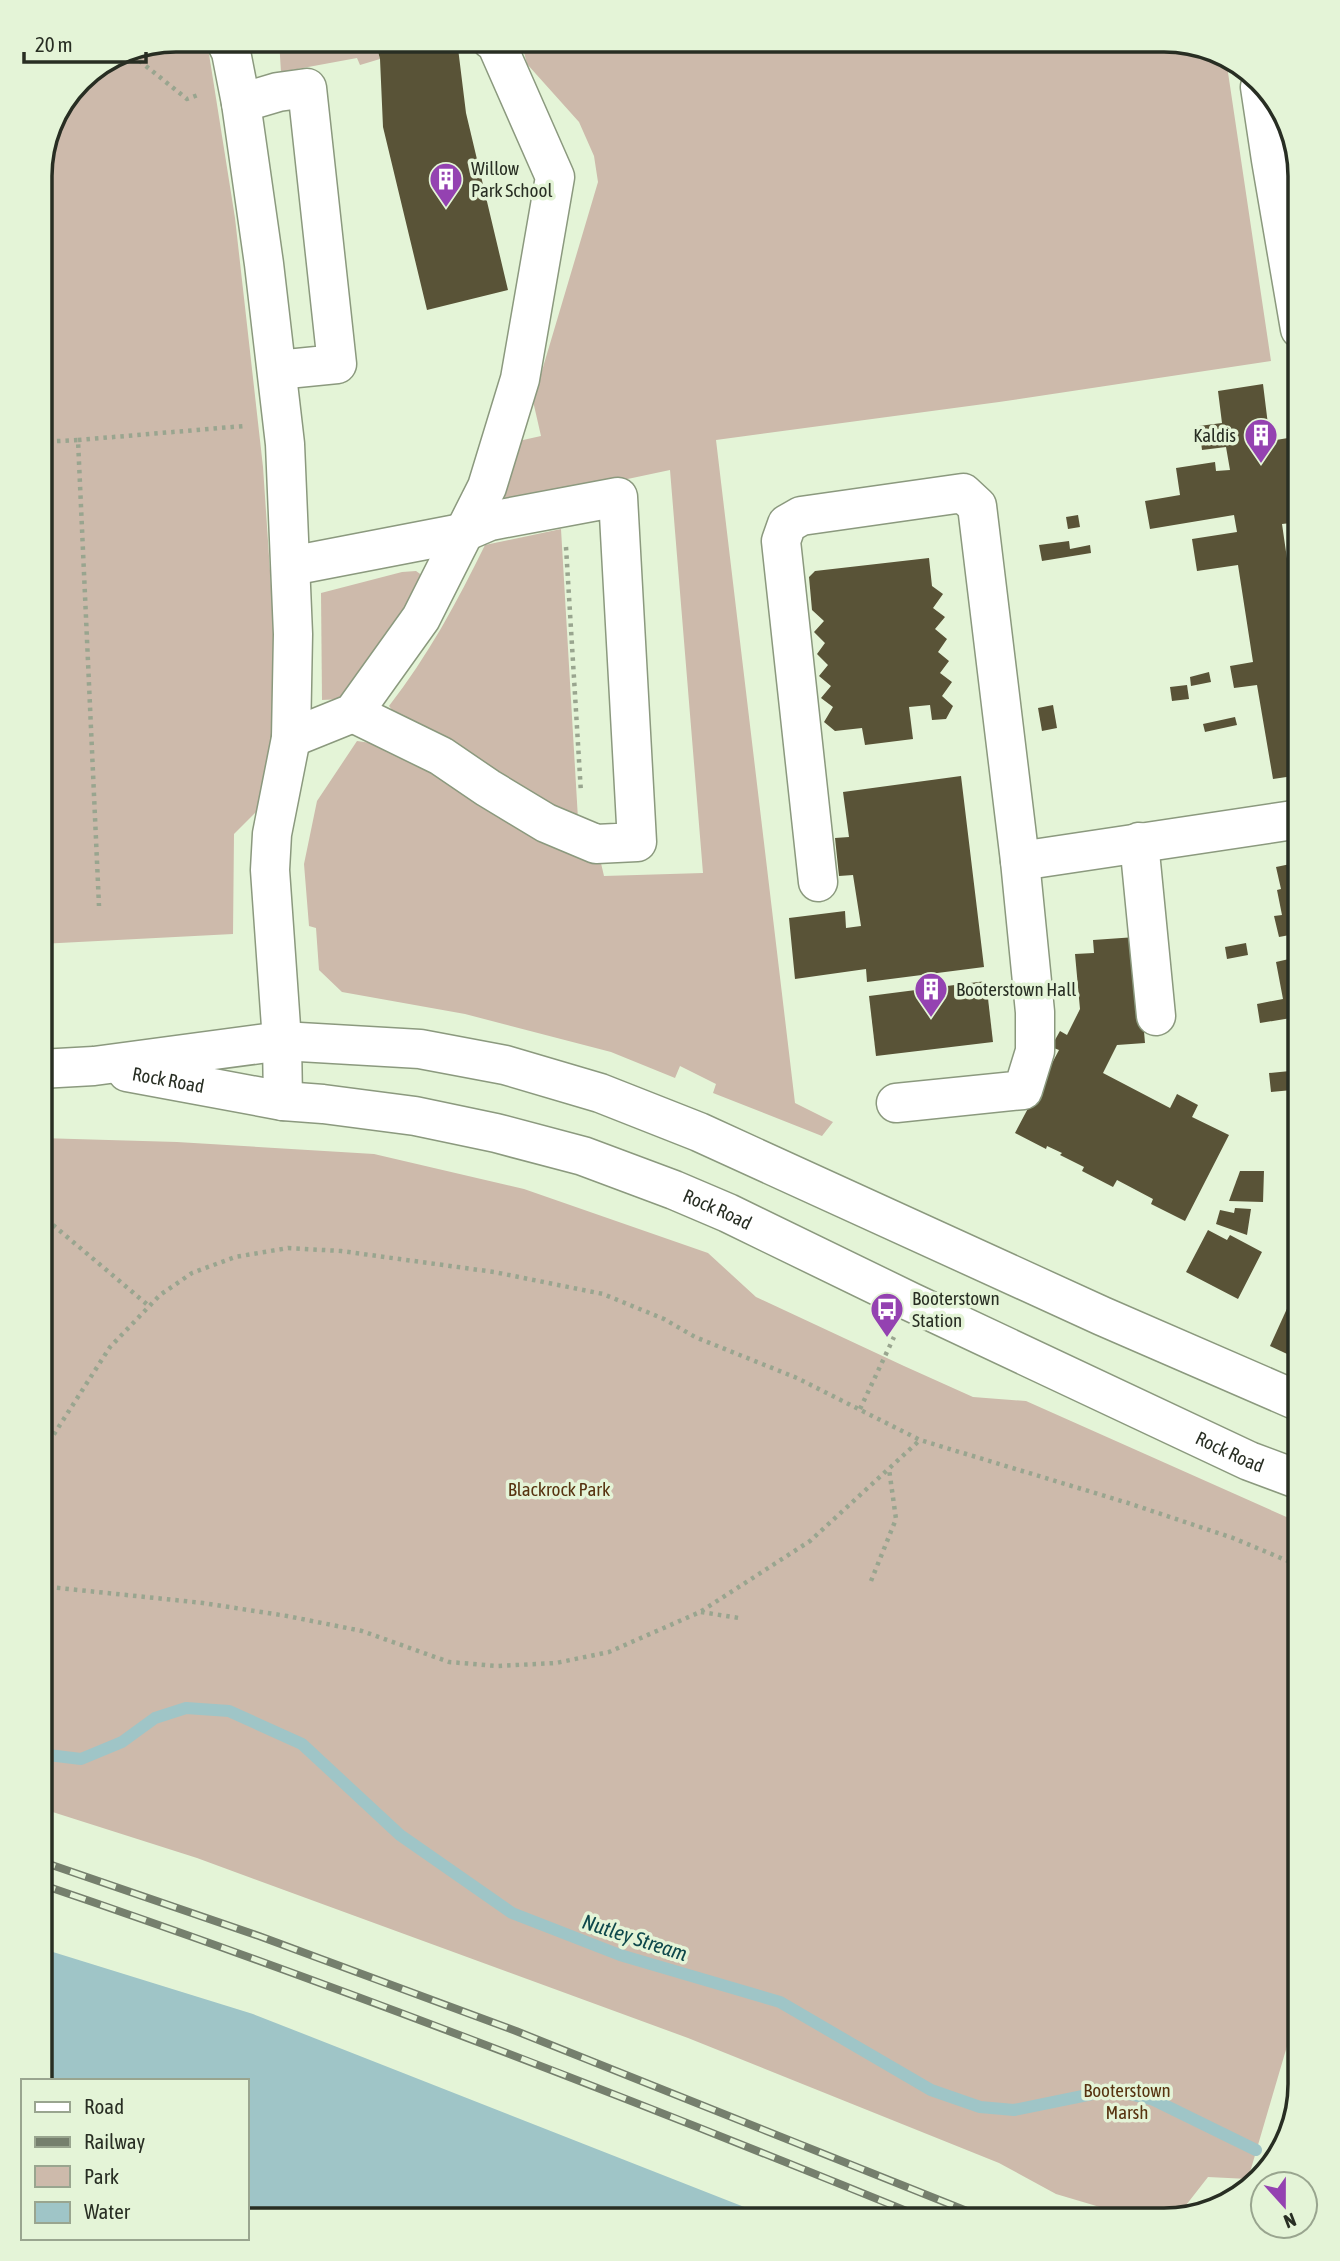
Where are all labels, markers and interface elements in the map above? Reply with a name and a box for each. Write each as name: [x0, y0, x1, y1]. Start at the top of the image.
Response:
scale bar: [24, 21, 147, 65]
text: 20 m: [35, 32, 73, 56]
place label: Willow Park School: [471, 157, 552, 201]
building icon: Willow Park School: [427, 160, 465, 209]
building icon: Kaldis: [1242, 416, 1280, 465]
place label: Kaldis: [1193, 424, 1236, 446]
building icon: Booterstown Hall: [912, 970, 950, 1019]
place label: Booterstown Hall: [956, 978, 1076, 1000]
street label: Rock Road: [131, 1062, 206, 1097]
street label: Rock Road: [680, 1184, 756, 1234]
place label: Booterstown Station: [912, 1287, 1000, 1331]
bus stop icon: Booterstown Station: [868, 1290, 906, 1339]
street label: Rock Road: [1192, 1427, 1267, 1477]
park label: Blackrock Park: [508, 1478, 611, 1500]
water label: Nutley Stream: [579, 1909, 691, 1965]
legend: [21, 2079, 248, 2240]
park label: Booterstown Marsh: [1083, 2079, 1171, 2123]
text: Road: [84, 2094, 124, 2118]
text: Railway: [84, 2129, 146, 2153]
text: Park: [84, 2164, 119, 2188]
north arrow: [1249, 2170, 1319, 2240]
text: Water: [84, 2199, 131, 2223]
text: N: [1281, 2209, 1299, 2233]

